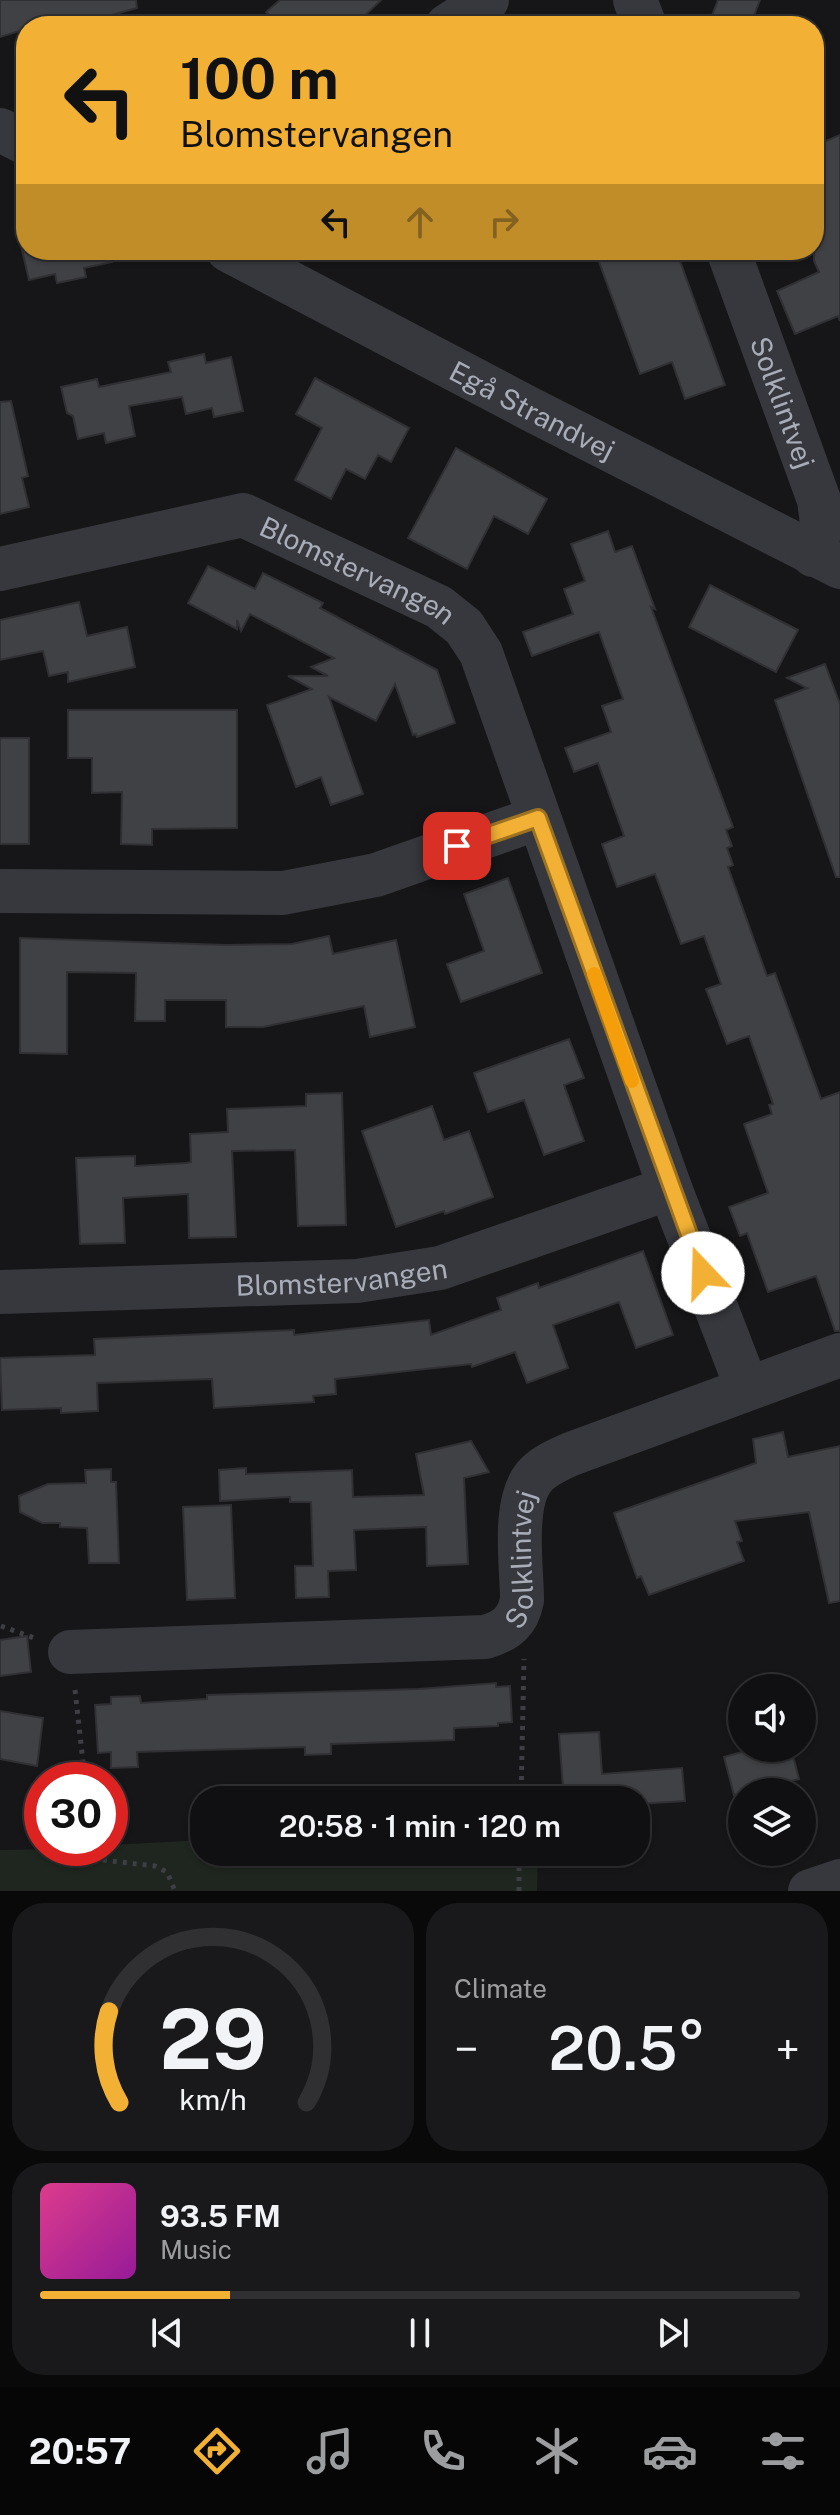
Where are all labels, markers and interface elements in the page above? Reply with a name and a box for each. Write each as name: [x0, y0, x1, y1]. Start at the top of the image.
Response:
text: 100 m: [180, 46, 339, 112]
icon: left: [48, 48, 152, 152]
text: Blomstervangen: [180, 113, 453, 155]
icon: left: [314, 200, 358, 244]
icon: ahead: [398, 200, 442, 244]
icon: right: [482, 200, 526, 244]
street label: Solklintvej: [744, 332, 822, 473]
street label: Egå Strandvej: [444, 353, 621, 466]
street label: Blomstervangen: [255, 509, 462, 630]
pin: [423, 812, 491, 880]
icon: arrive: [435, 824, 479, 868]
position arrow: [661, 1231, 745, 1315]
street label: Blomstervangen: [235, 1251, 450, 1301]
street label: Solklintvej: [497, 1486, 542, 1634]
map controls: [728, 1674, 816, 1866]
button: sound: [728, 1674, 816, 1762]
speed limit sign: 30: [24, 1762, 128, 1866]
button: layers: [728, 1778, 816, 1866]
text: 20:58 · 1 min · 120 m: [279, 1808, 561, 1844]
text: Climate: [454, 1973, 547, 2004]
text: 29: [159, 1990, 267, 2088]
text: 20.5°: [548, 2013, 706, 2084]
text: −: [454, 2023, 478, 2075]
text: +: [776, 2023, 800, 2075]
text: km/h: [179, 2083, 247, 2116]
text: 93.5 FM: [160, 2198, 281, 2234]
text: Music: [160, 2234, 232, 2265]
icon: previous: [145, 2311, 189, 2355]
icon: pause: [398, 2311, 442, 2355]
icon: next: [651, 2311, 695, 2355]
icon: directions: [189, 2423, 245, 2479]
icon: music: [302, 2423, 358, 2479]
icon: phone: [415, 2423, 471, 2479]
icon: climate: [529, 2423, 585, 2479]
icon: car: [642, 2423, 698, 2479]
icon: filters: [755, 2423, 811, 2479]
text: 20:57: [29, 2430, 131, 2472]

